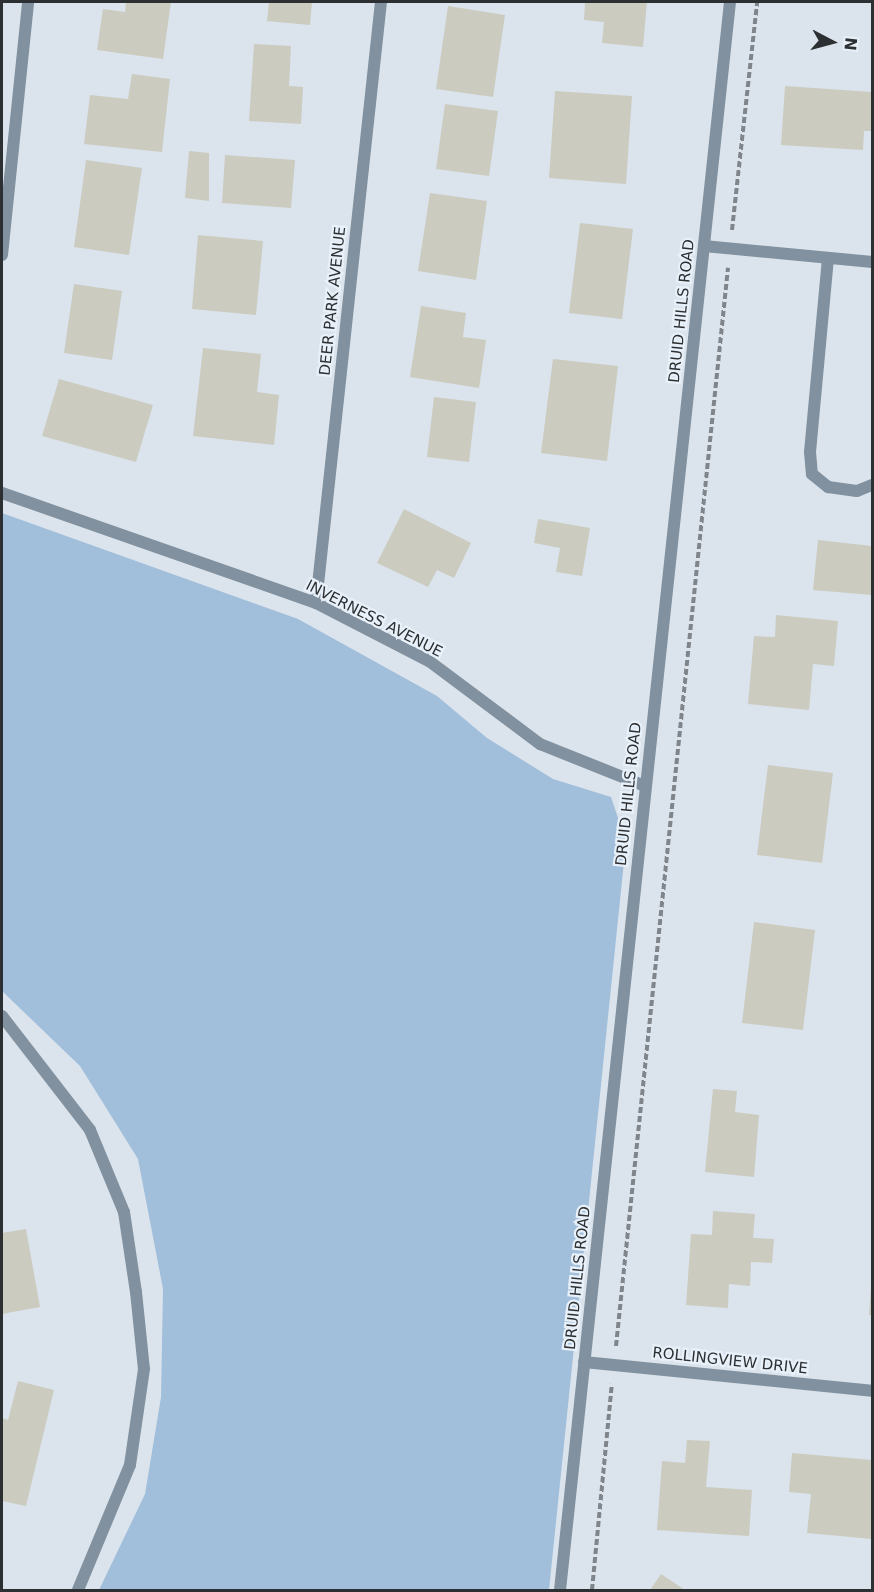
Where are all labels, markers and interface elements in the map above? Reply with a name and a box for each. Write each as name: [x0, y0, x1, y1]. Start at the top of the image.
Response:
north arrow: [802, 12, 862, 72]
text: N: [840, 36, 861, 52]
street label: DEER PARK AVENUE: [316, 226, 350, 376]
street label: DRUID HILLS ROAD: [666, 238, 698, 384]
street label: INVERNESS AVENUE: [303, 577, 445, 661]
street label: DRUID HILLS ROAD: [613, 721, 645, 867]
street label: DRUID HILLS ROAD: [562, 1205, 594, 1351]
street label: ROLLINGVIEW DRIVE: [651, 1344, 809, 1378]

